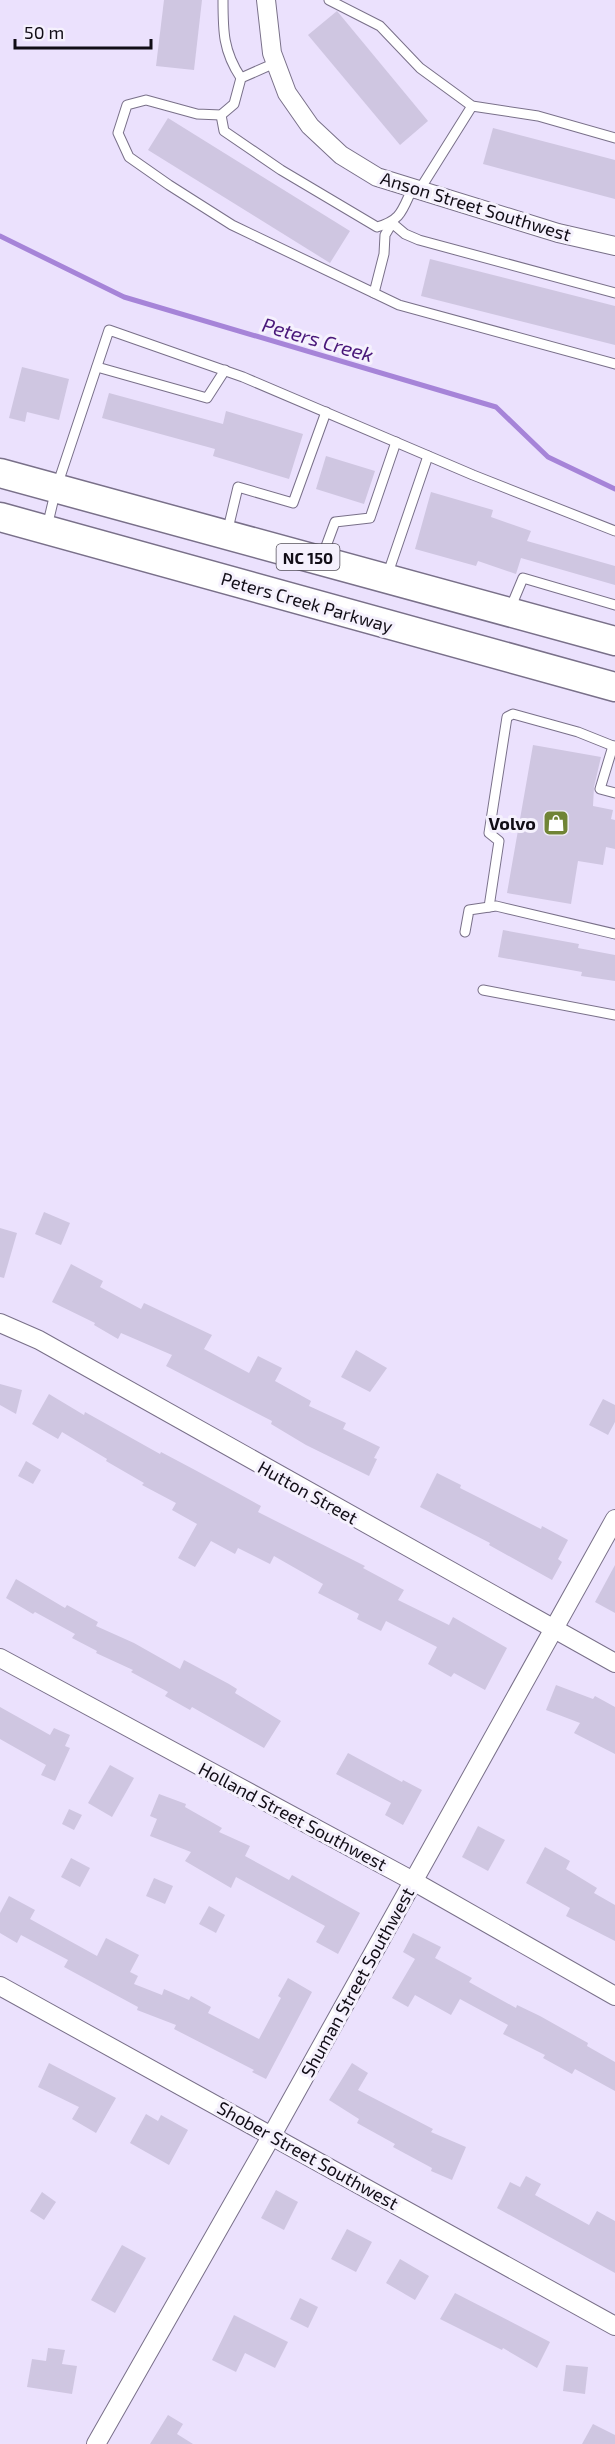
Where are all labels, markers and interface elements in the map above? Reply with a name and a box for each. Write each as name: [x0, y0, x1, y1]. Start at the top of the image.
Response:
scale bar: [15, 12, 152, 50]
text: 50 m: [24, 21, 64, 43]
street label: Anson Street Southwest: [378, 167, 574, 245]
water label: Peters Creek: [260, 312, 376, 366]
road number: NC 150: [276, 544, 340, 570]
street label: Peters Creek Parkway: [219, 567, 396, 637]
shop icon: Volvo: [541, 808, 571, 838]
place label: Volvo: [488, 812, 536, 834]
street label: Hutton Street: [254, 1456, 362, 1529]
street label: Holland Street Southwest: [195, 1757, 391, 1875]
street label: Shuman Street Southwest: [296, 1883, 418, 2081]
street label: Shober Street Southwest: [213, 2096, 403, 2214]

